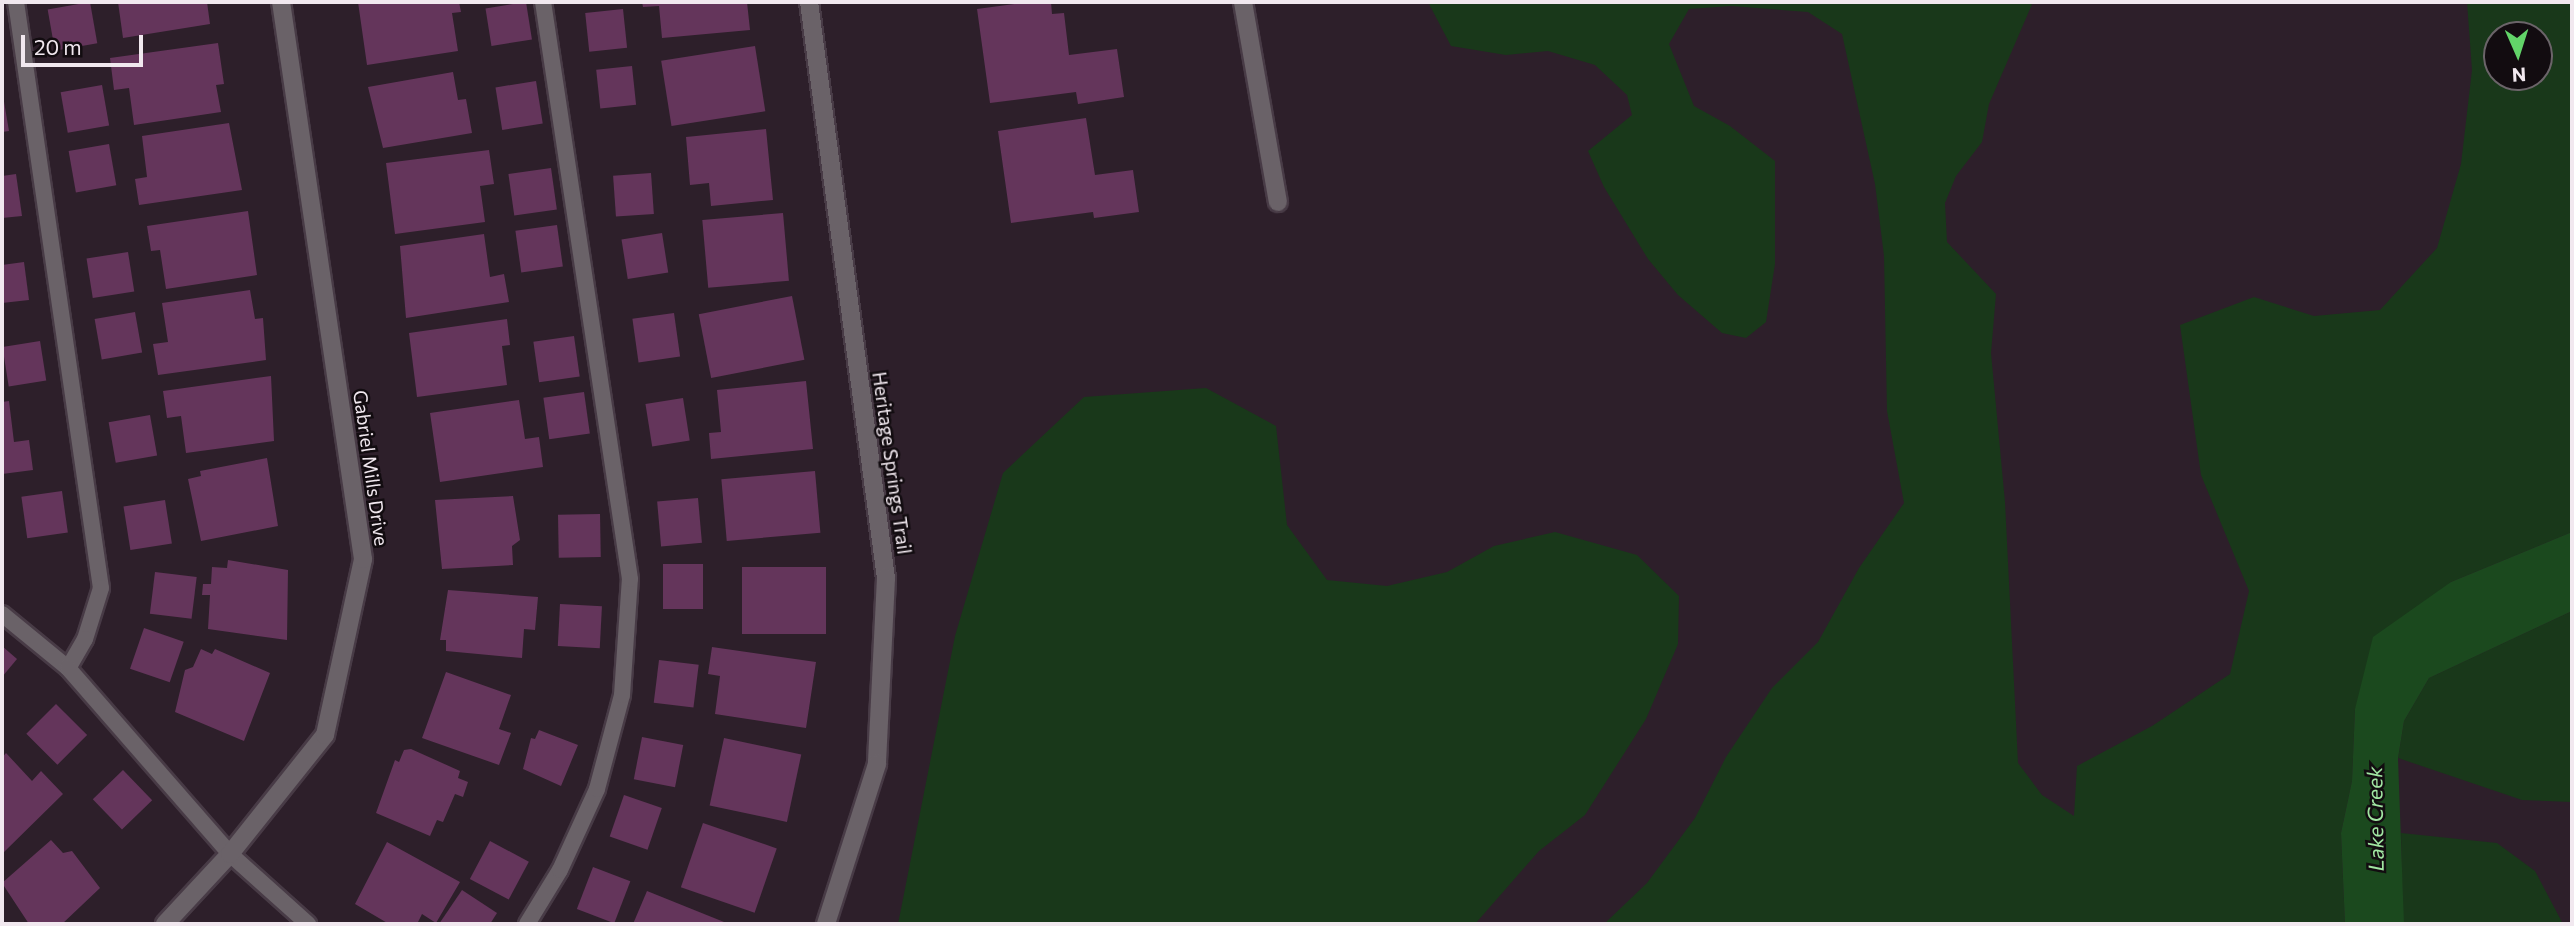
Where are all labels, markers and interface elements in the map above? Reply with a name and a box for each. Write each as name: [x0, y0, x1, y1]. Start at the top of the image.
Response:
scale bar: [24, 21, 147, 65]
north arrow: [2483, 21, 2553, 91]
text: 20 m: [34, 34, 82, 59]
text: N: [2511, 64, 2527, 87]
street label: Heritage Springs Trail: [868, 370, 916, 556]
street label: Gabriel Mills Drive: [349, 389, 393, 547]
water label: Lake Creek: [2361, 766, 2389, 872]

